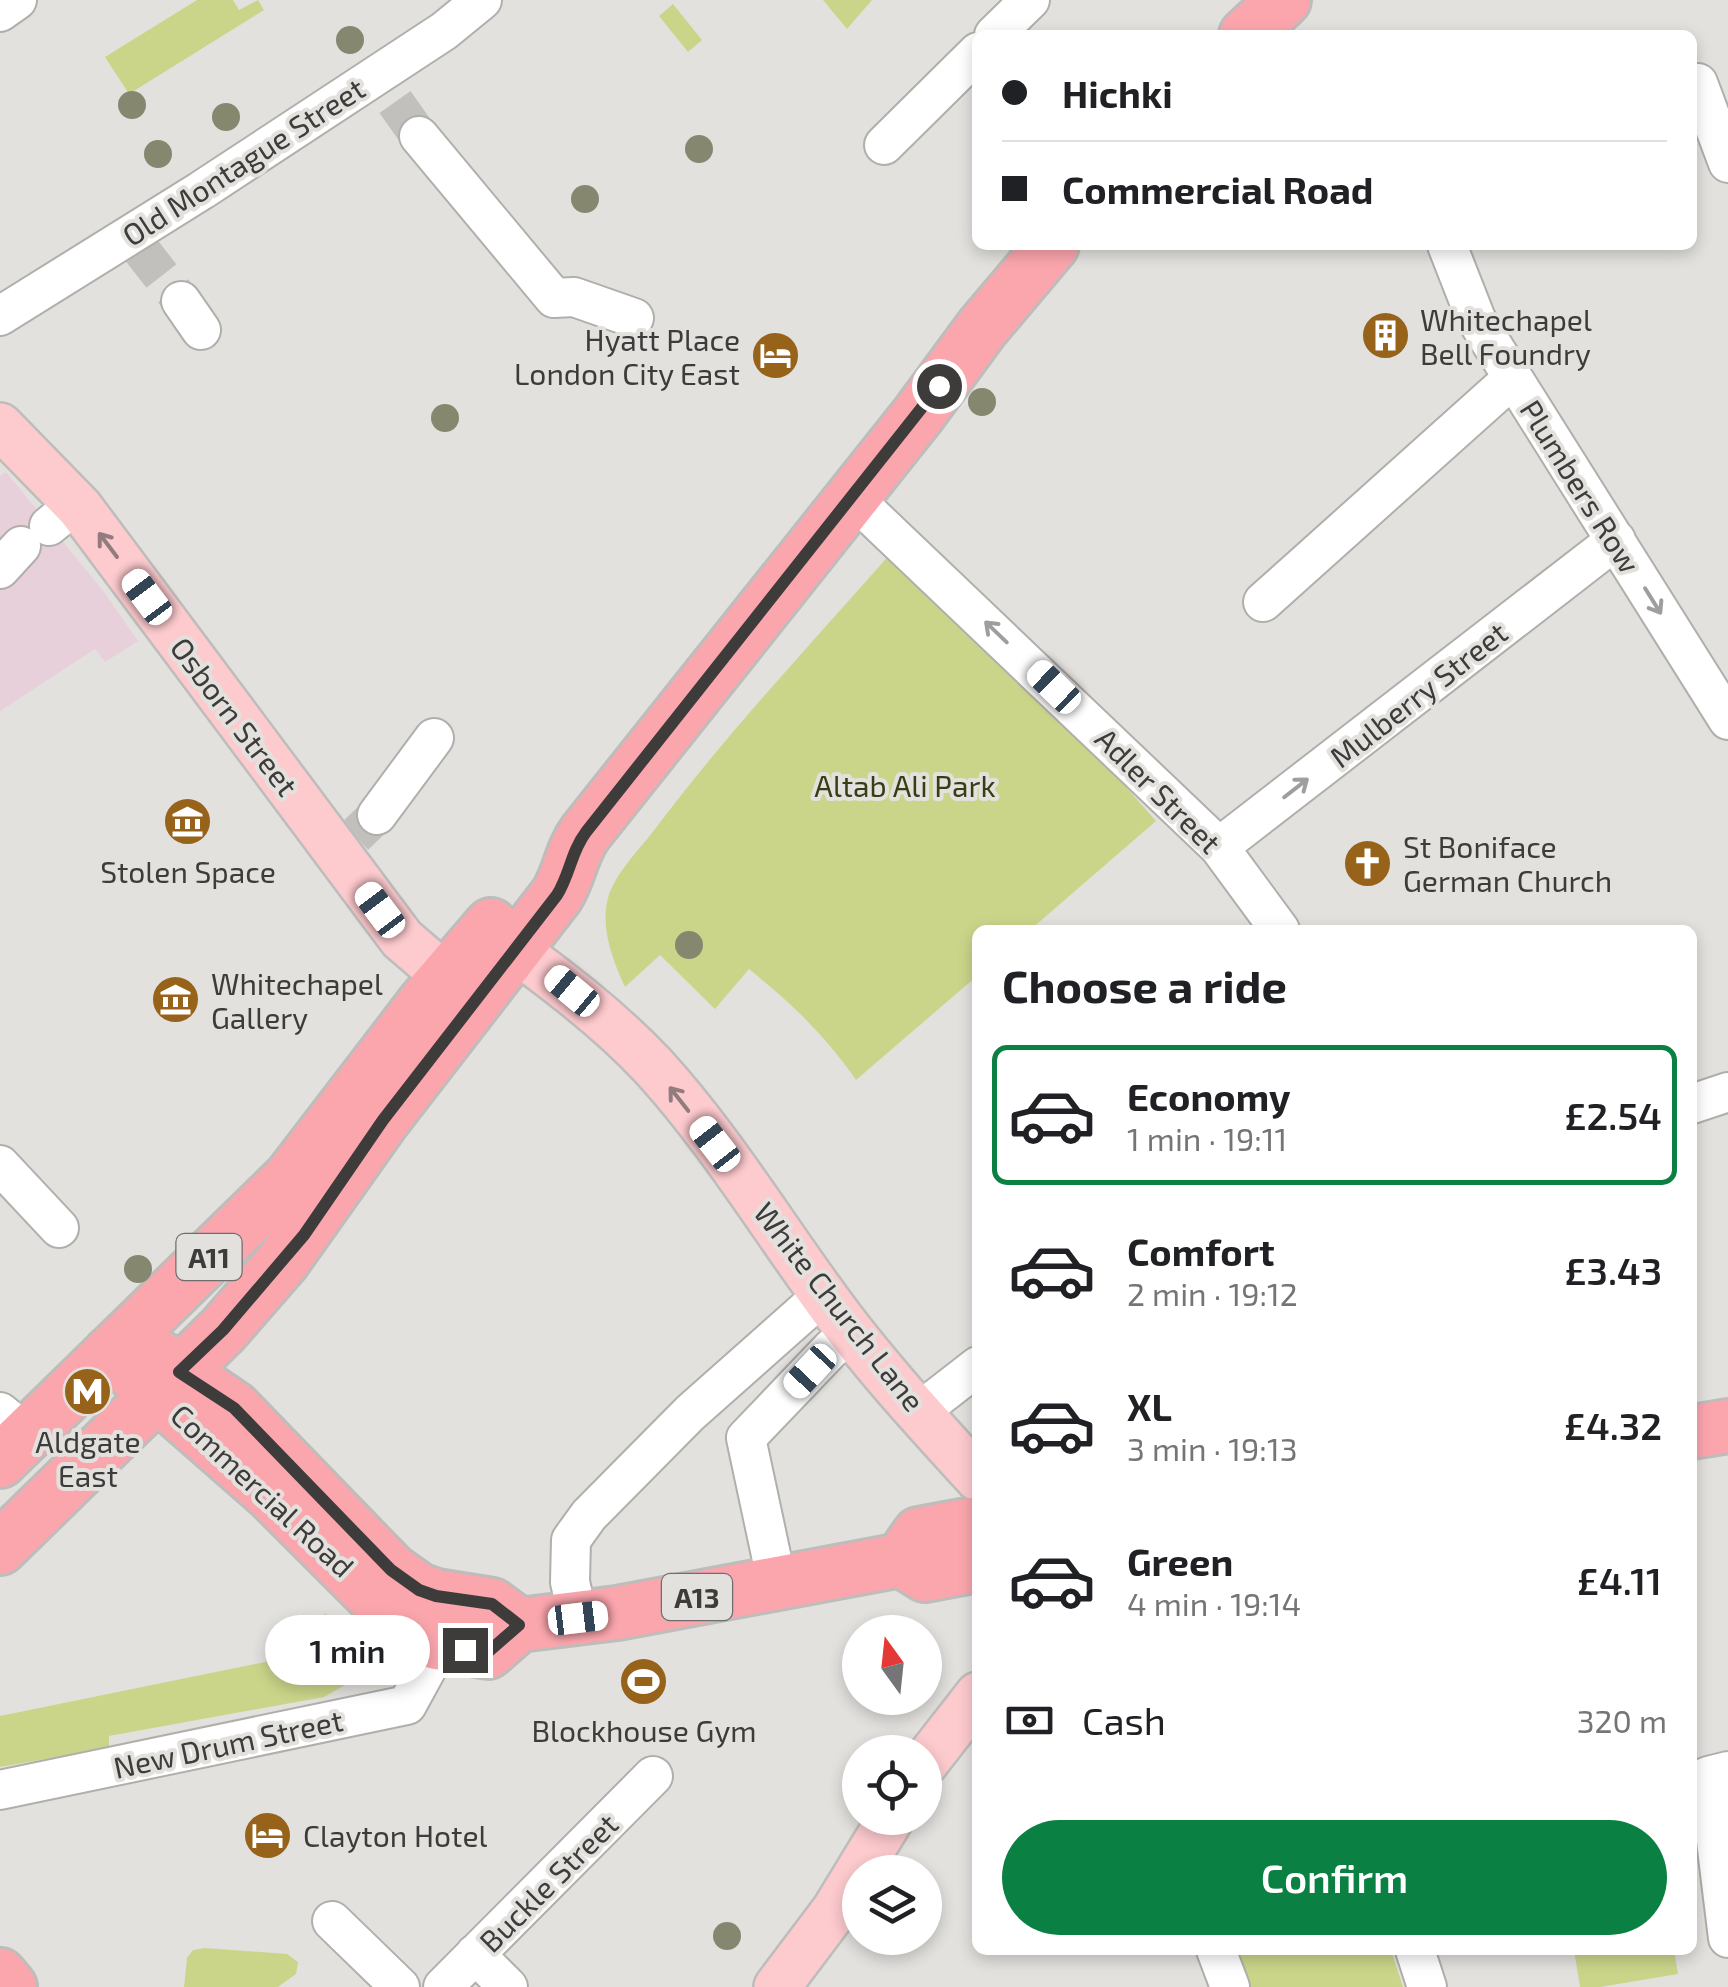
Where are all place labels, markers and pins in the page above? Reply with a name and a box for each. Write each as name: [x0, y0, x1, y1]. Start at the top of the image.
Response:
place label: Whitechapel Bell Foundry: [1420, 301, 1592, 371]
building icon: Whitechapel Bell Foundry: [1359, 310, 1411, 362]
place label: Hyatt Place London City East: [514, 321, 740, 391]
hotel icon: Hyatt Place London City East: [749, 330, 801, 382]
museum icon: Stolen Space: [162, 796, 214, 848]
place label: St Boniface German Church: [1403, 828, 1612, 898]
church icon: St Boniface German Church: [1342, 837, 1394, 889]
place label: Stolen Space: [100, 853, 276, 889]
place label: Whitechapel Gallery: [211, 965, 383, 1035]
museum icon: Whitechapel Gallery: [150, 974, 202, 1026]
metro station icon: Aldgate East: [62, 1366, 114, 1418]
place label: Aldgate East: [35, 1423, 141, 1493]
sports icon: Blockhouse Gym: [618, 1655, 670, 1707]
place label: Blockhouse Gym: [531, 1712, 757, 1748]
hotel icon: Clayton Hotel: [242, 1809, 294, 1861]
place label: Clayton Hotel: [303, 1817, 488, 1853]

